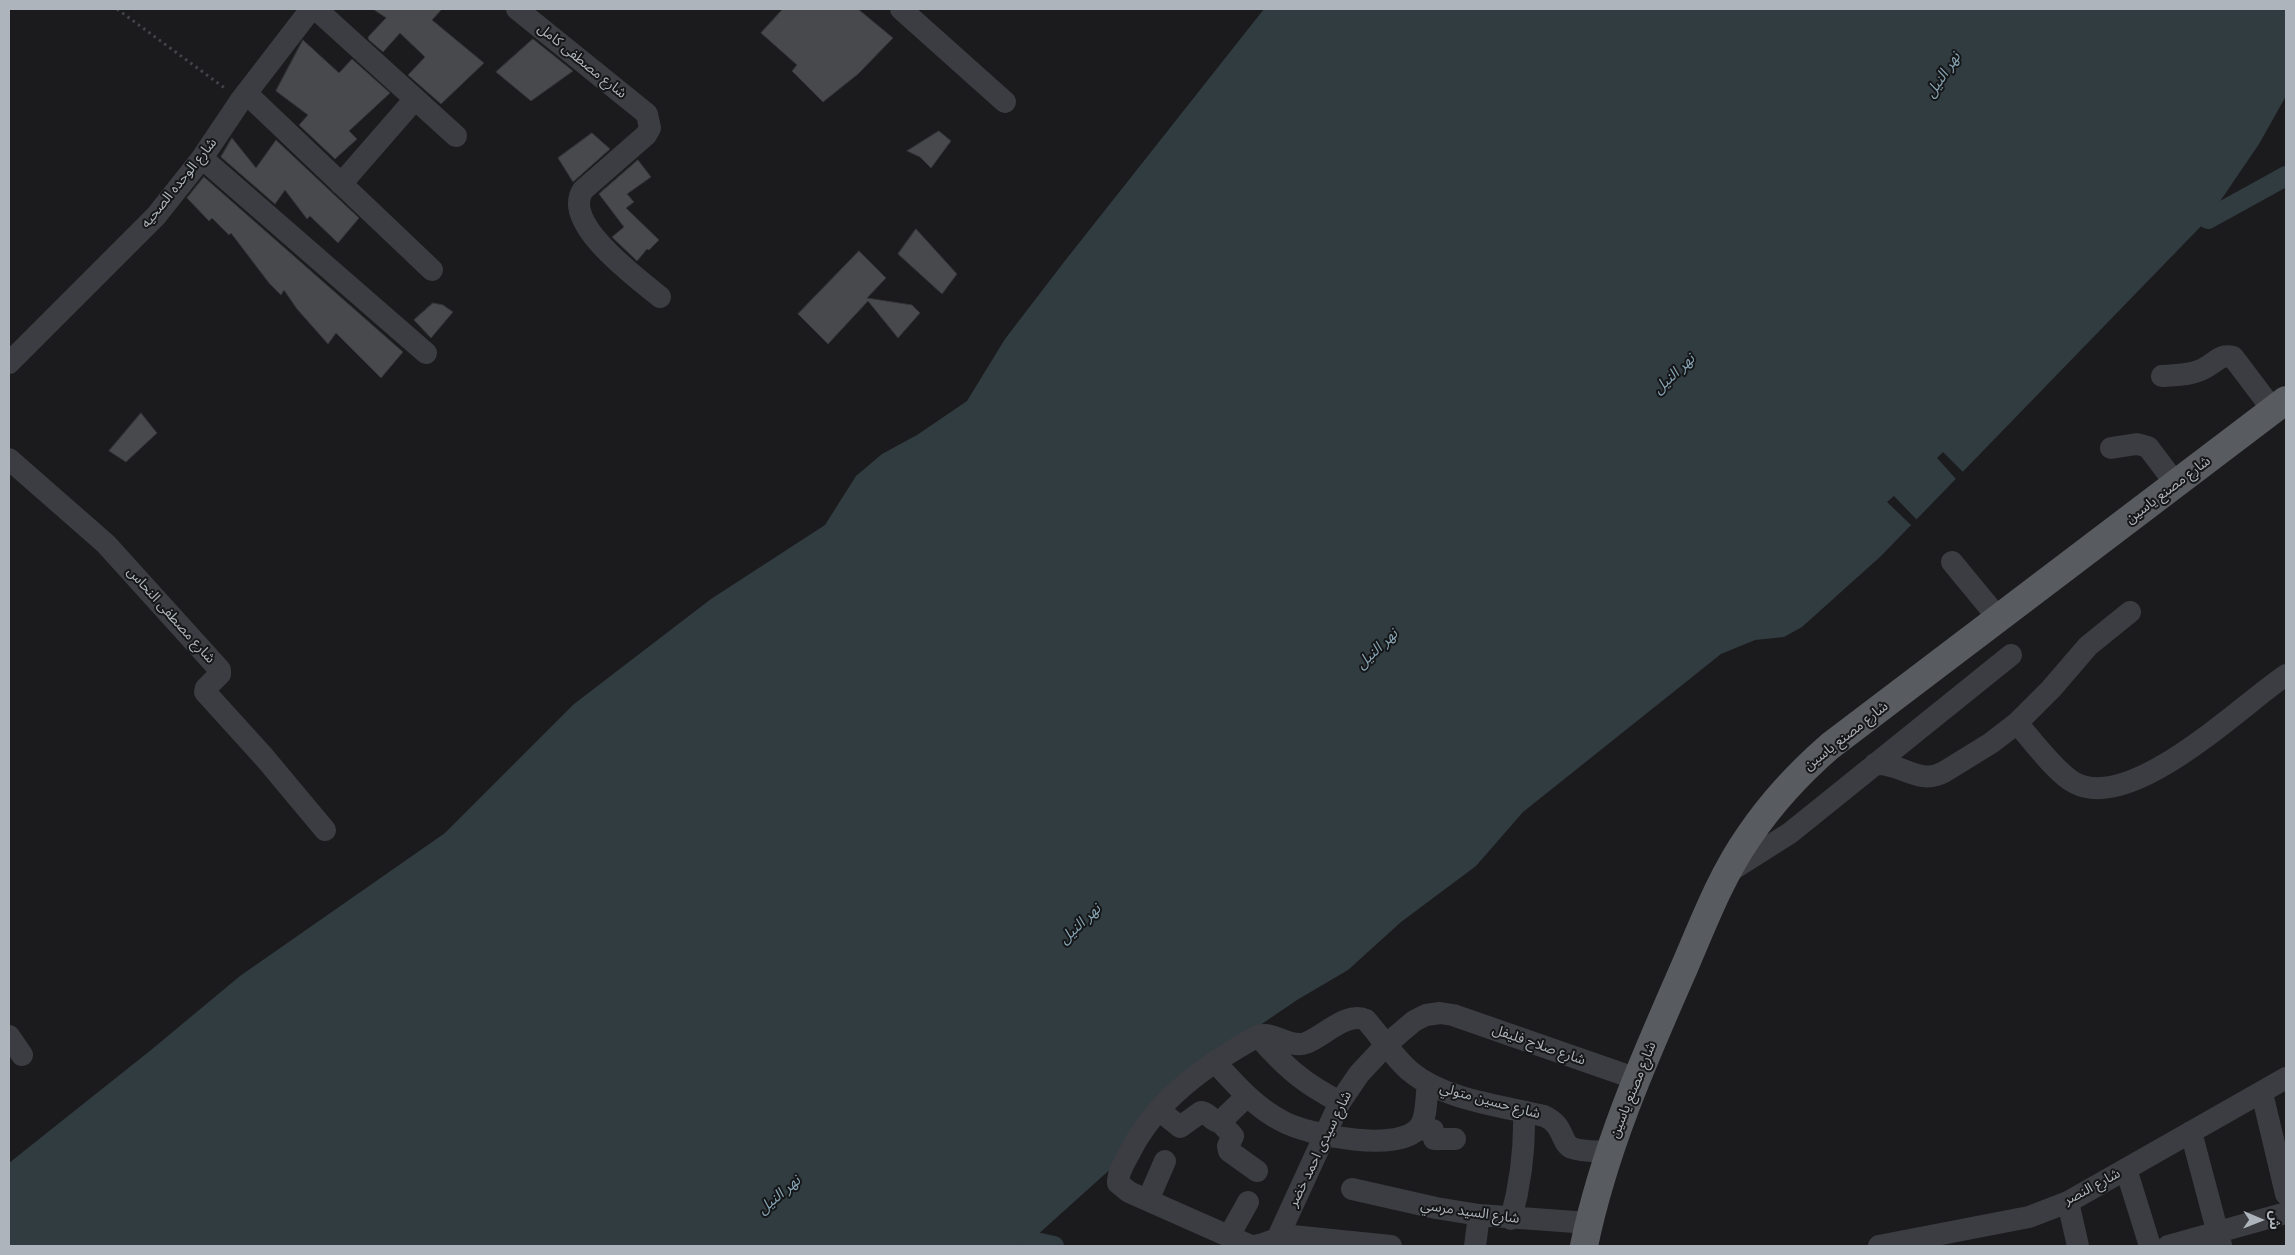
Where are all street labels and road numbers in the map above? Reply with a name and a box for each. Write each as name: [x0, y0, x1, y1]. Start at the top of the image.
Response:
street label: شارع مصطفى كامل: [534, 20, 630, 102]
street label: شارع الوحده الصحيه: [138, 135, 220, 231]
street label: شارع مصنع ياسين: [2122, 453, 2214, 527]
street label: شارع مصطفى النحاس: [123, 563, 219, 667]
street label: شارع مصنع ياسين: [1801, 698, 1891, 774]
street label: شارع صلاح فليفل: [1490, 1021, 1588, 1069]
street label: شارع مصنع ياسين: [1606, 1039, 1660, 1141]
street label: شارع حسين متولي: [1438, 1080, 1542, 1122]
street label: شارع سيدى احمد خضر: [1285, 1088, 1355, 1210]
street label: شارع النصر: [2061, 1165, 2123, 1209]
street label: شارع السيد مرسي: [1419, 1197, 1521, 1227]

